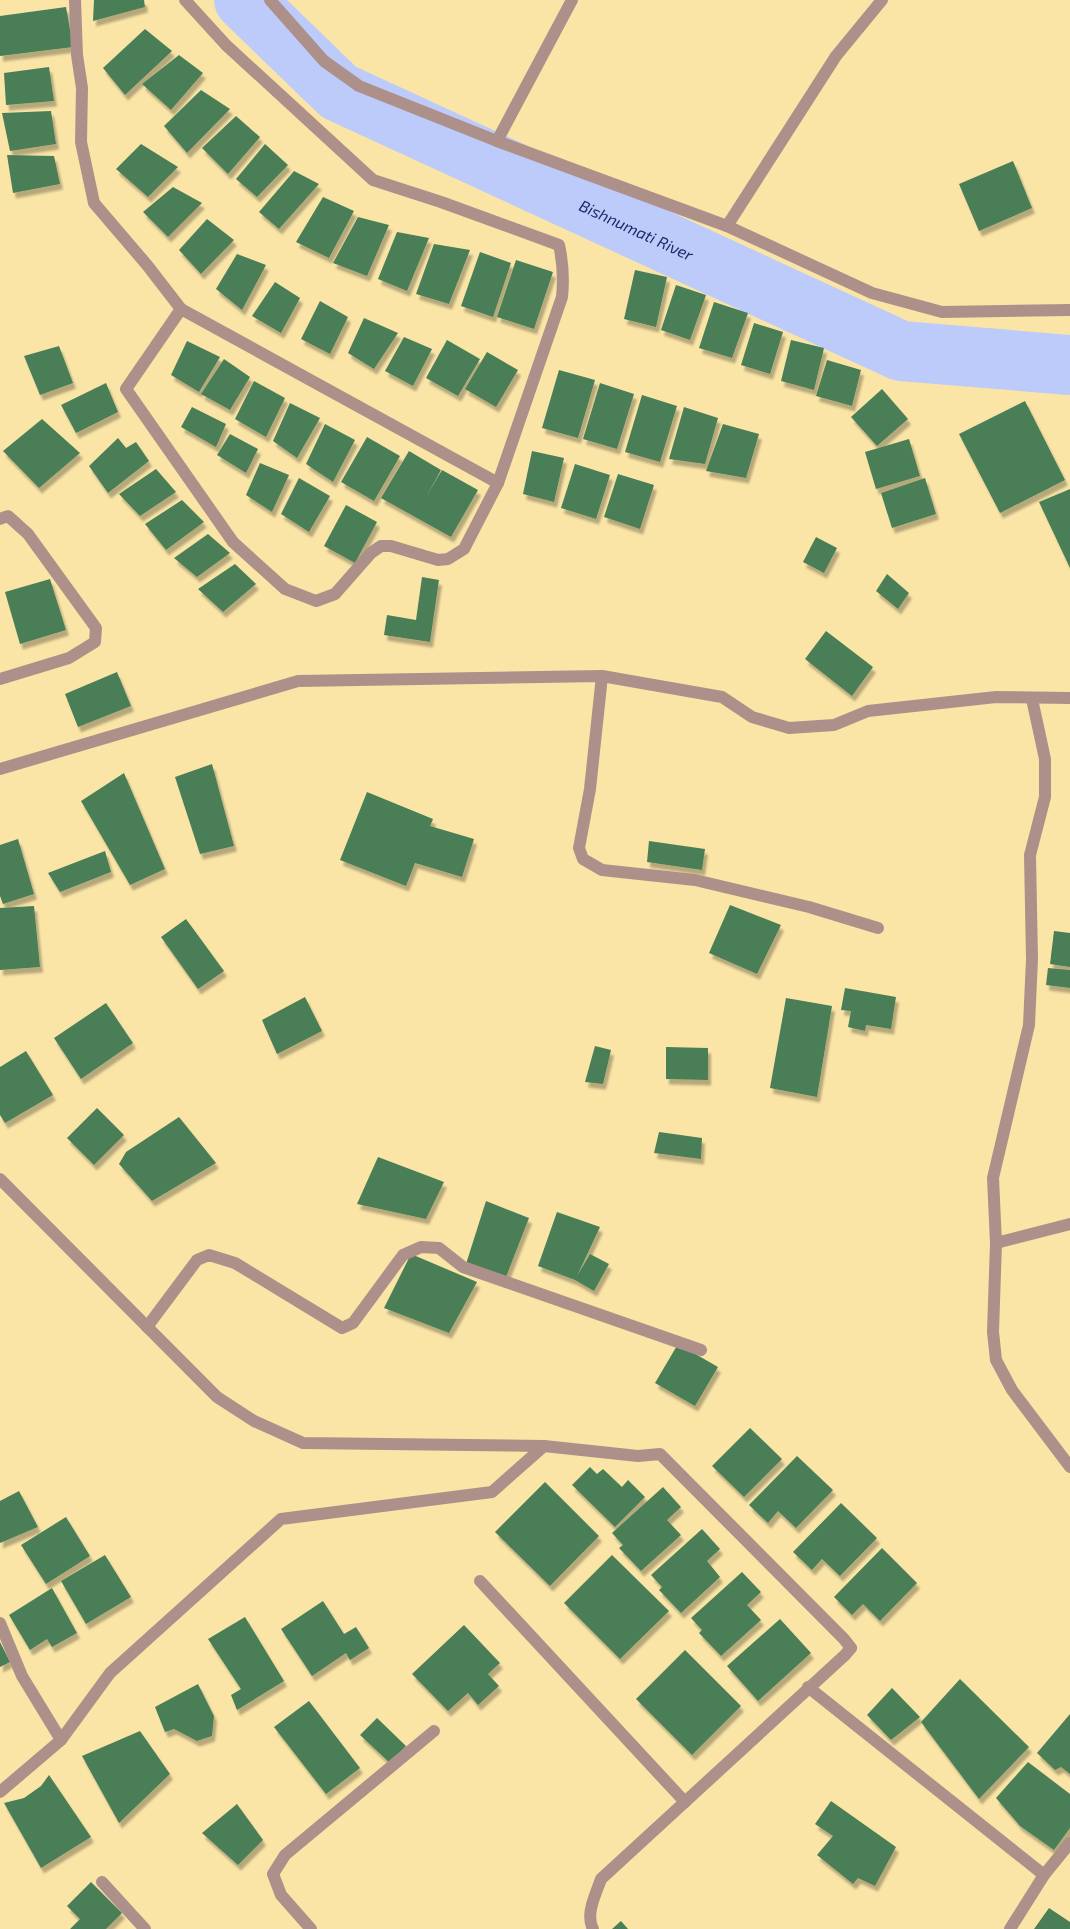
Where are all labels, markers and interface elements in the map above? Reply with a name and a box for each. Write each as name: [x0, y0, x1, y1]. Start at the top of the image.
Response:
water label: Bishnumati River: [577, 195, 697, 264]

